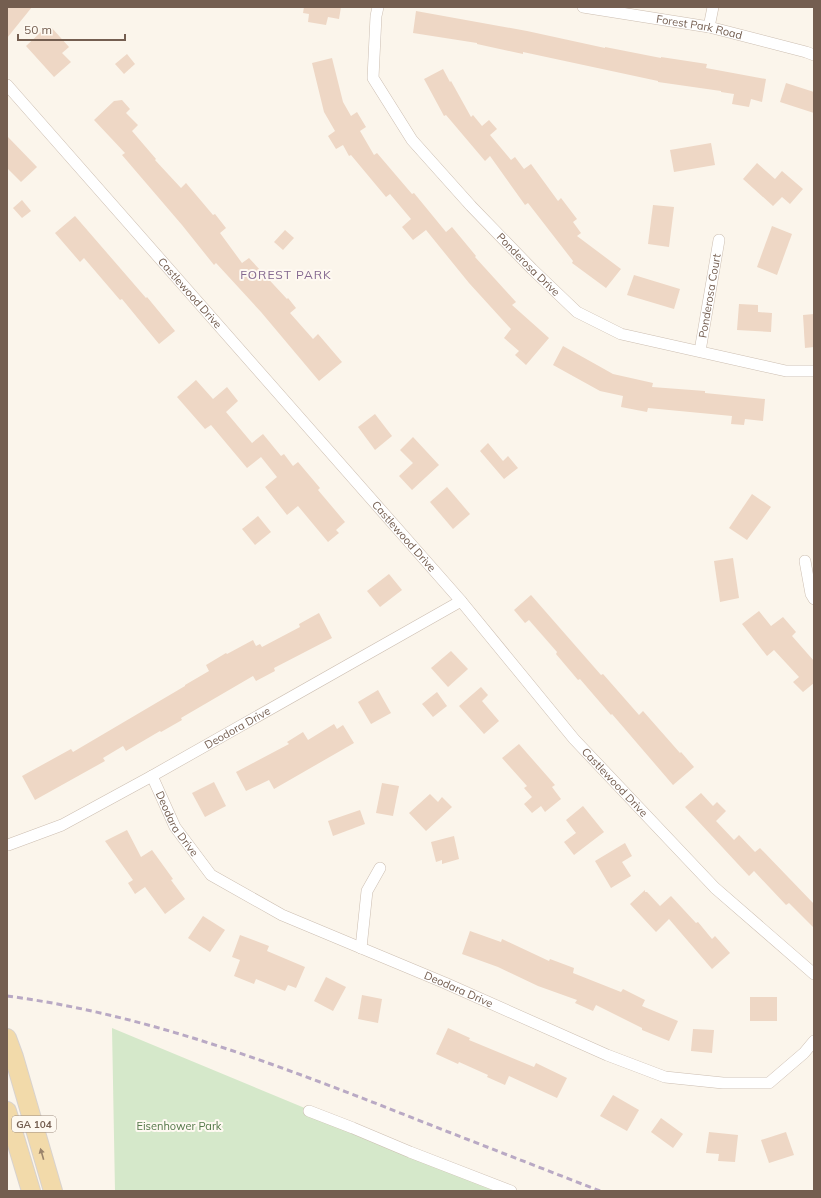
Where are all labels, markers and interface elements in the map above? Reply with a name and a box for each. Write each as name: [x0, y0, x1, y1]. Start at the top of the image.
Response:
street label: Forest Park Road: [655, 12, 744, 42]
scale bar: [18, 16, 125, 42]
text: 50 m: [24, 22, 52, 37]
street label: Ponderosa Drive: [494, 230, 563, 299]
street label: Ponderosa Court: [695, 252, 724, 339]
street label: Castlewood Drive: [155, 255, 225, 331]
district label: FOREST PARK: [240, 267, 332, 282]
street label: Castlewood Drive: [369, 498, 439, 575]
street label: Deodora Drive: [202, 704, 273, 752]
street label: Castlewood Drive: [579, 745, 651, 820]
street label: Deodara Drive: [153, 789, 202, 859]
street label: Deodara Drive: [422, 968, 495, 1010]
road number: GA 104: [12, 1116, 56, 1132]
park label: Eisenhower Park: [136, 1119, 222, 1133]
one-way arrow: [39, 1147, 45, 1159]

